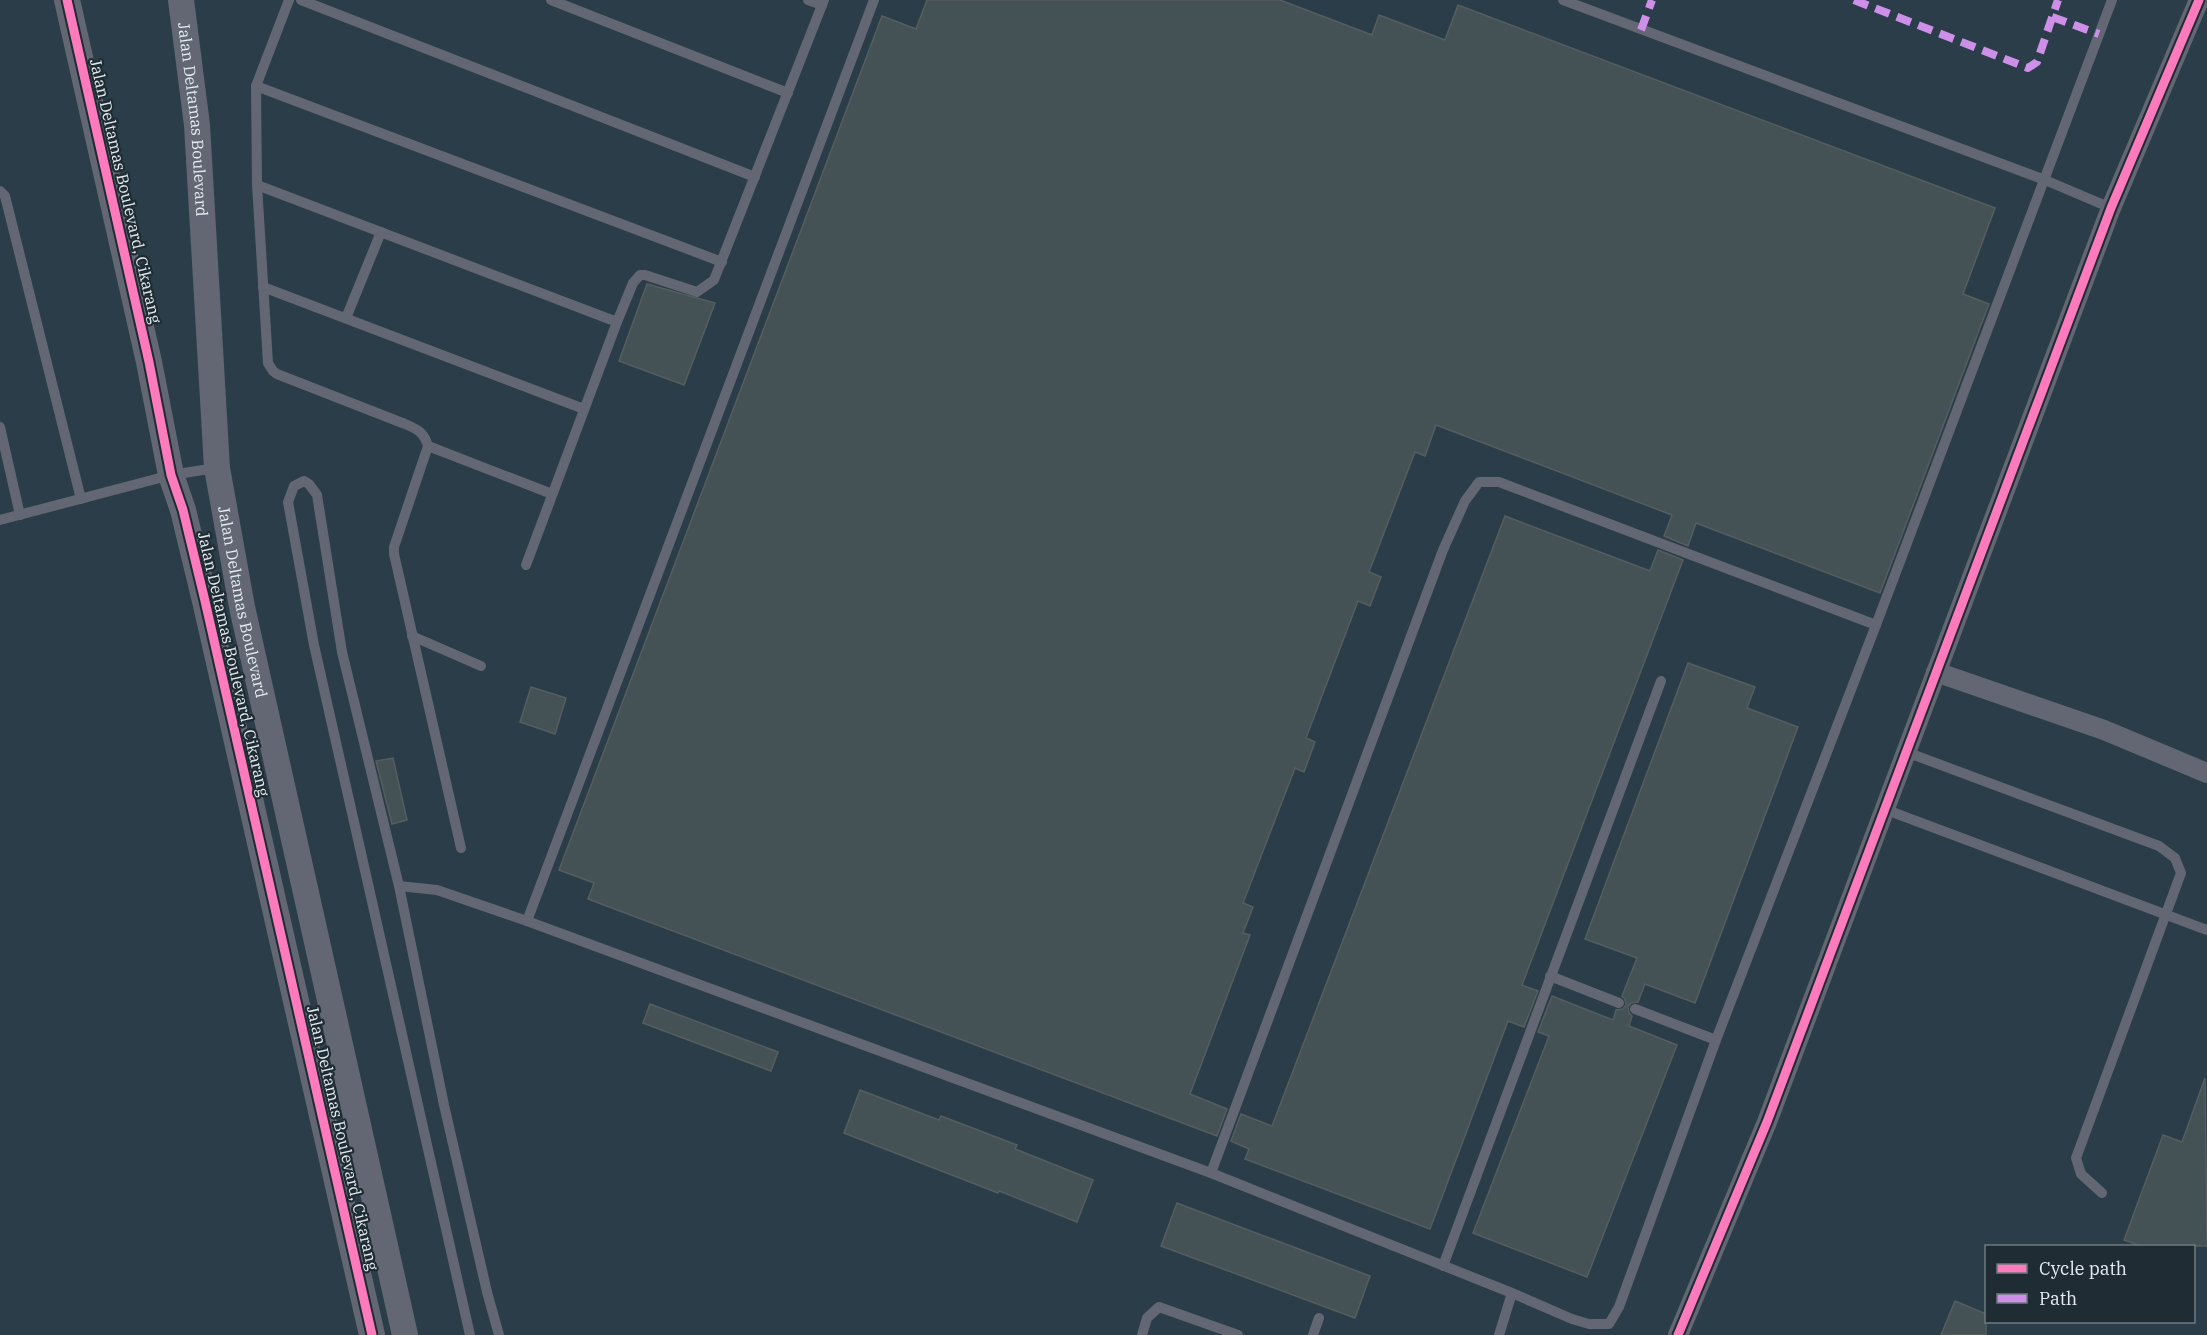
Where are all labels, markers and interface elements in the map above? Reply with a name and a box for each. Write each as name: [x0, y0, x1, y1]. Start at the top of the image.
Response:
street label: Jalan Deltamas Boulevard: [174, 21, 212, 217]
street label: Jalan Deltamas Boulevard, Cikarang: [86, 57, 166, 326]
street label: Jalan Deltamas Boulevard: [214, 504, 272, 700]
street label: Jalan Deltamas Boulevard, Cikarang: [194, 530, 274, 799]
street label: Jalan Deltamas Boulevard, Cikarang: [303, 1004, 383, 1273]
legend: [1985, 1245, 2195, 1323]
text: Cycle path: [2039, 1257, 2127, 1280]
text: Path: [2039, 1287, 2077, 1310]

